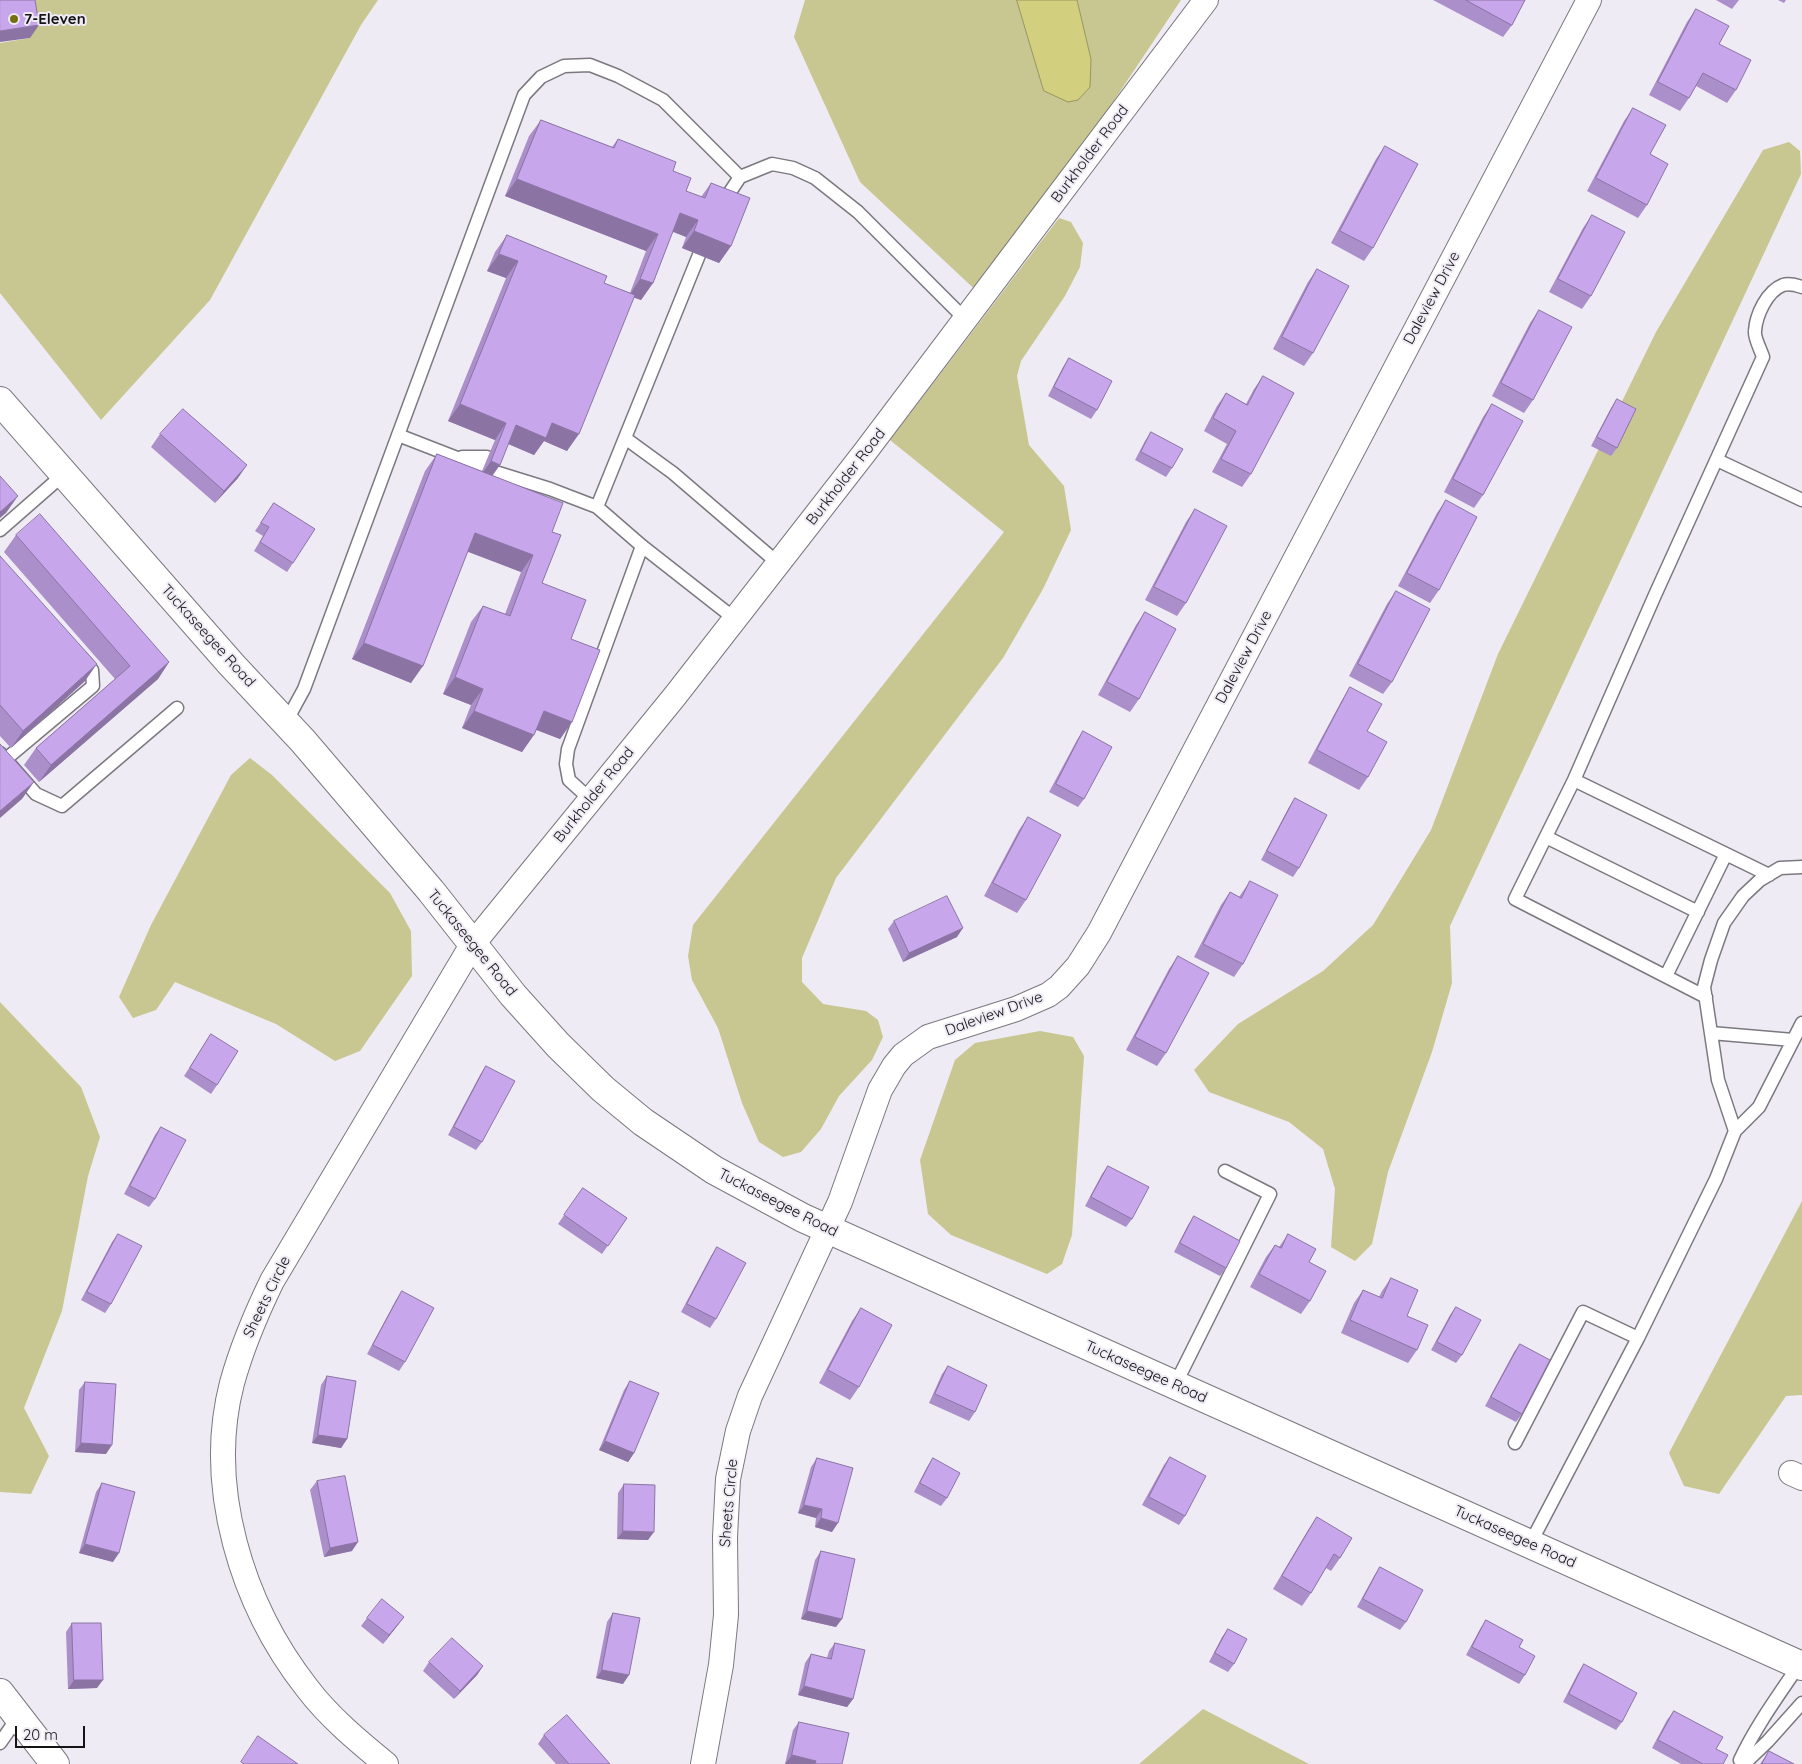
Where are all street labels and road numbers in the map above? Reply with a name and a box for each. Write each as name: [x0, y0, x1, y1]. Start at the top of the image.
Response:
street label: Burkholder Road: [1047, 102, 1133, 206]
street label: Daleview Drive: [1400, 248, 1464, 348]
street label: Burkholder Road: [803, 425, 889, 529]
street label: Tuckaseegee Road: [157, 581, 259, 691]
street label: Daleview Drive: [1212, 607, 1276, 707]
street label: Burkholder Road: [550, 744, 638, 846]
street label: Tuckaseegee Road: [424, 886, 520, 1000]
street label: Daleview Drive: [943, 988, 1045, 1040]
street label: Tuckaseegee Road: [715, 1165, 841, 1241]
street label: Sheets Circle: [240, 1253, 294, 1341]
street label: Tuckaseegee Road: [1082, 1337, 1210, 1407]
street label: Sheets Circle: [716, 1458, 742, 1548]
street label: Tuckaseegee Road: [1451, 1502, 1579, 1572]

